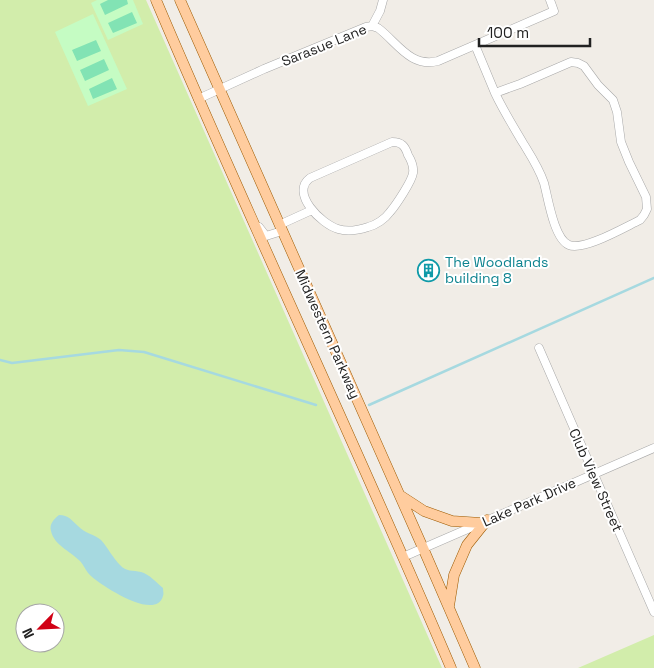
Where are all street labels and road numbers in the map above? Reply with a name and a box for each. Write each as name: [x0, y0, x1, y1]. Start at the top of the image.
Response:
street label: Sarasue Lane: [279, 20, 369, 70]
street label: Midwestern Parkway: [291, 267, 365, 401]
street label: Club View Street: [565, 426, 627, 534]
street label: Lake Park Drive: [479, 473, 579, 531]

